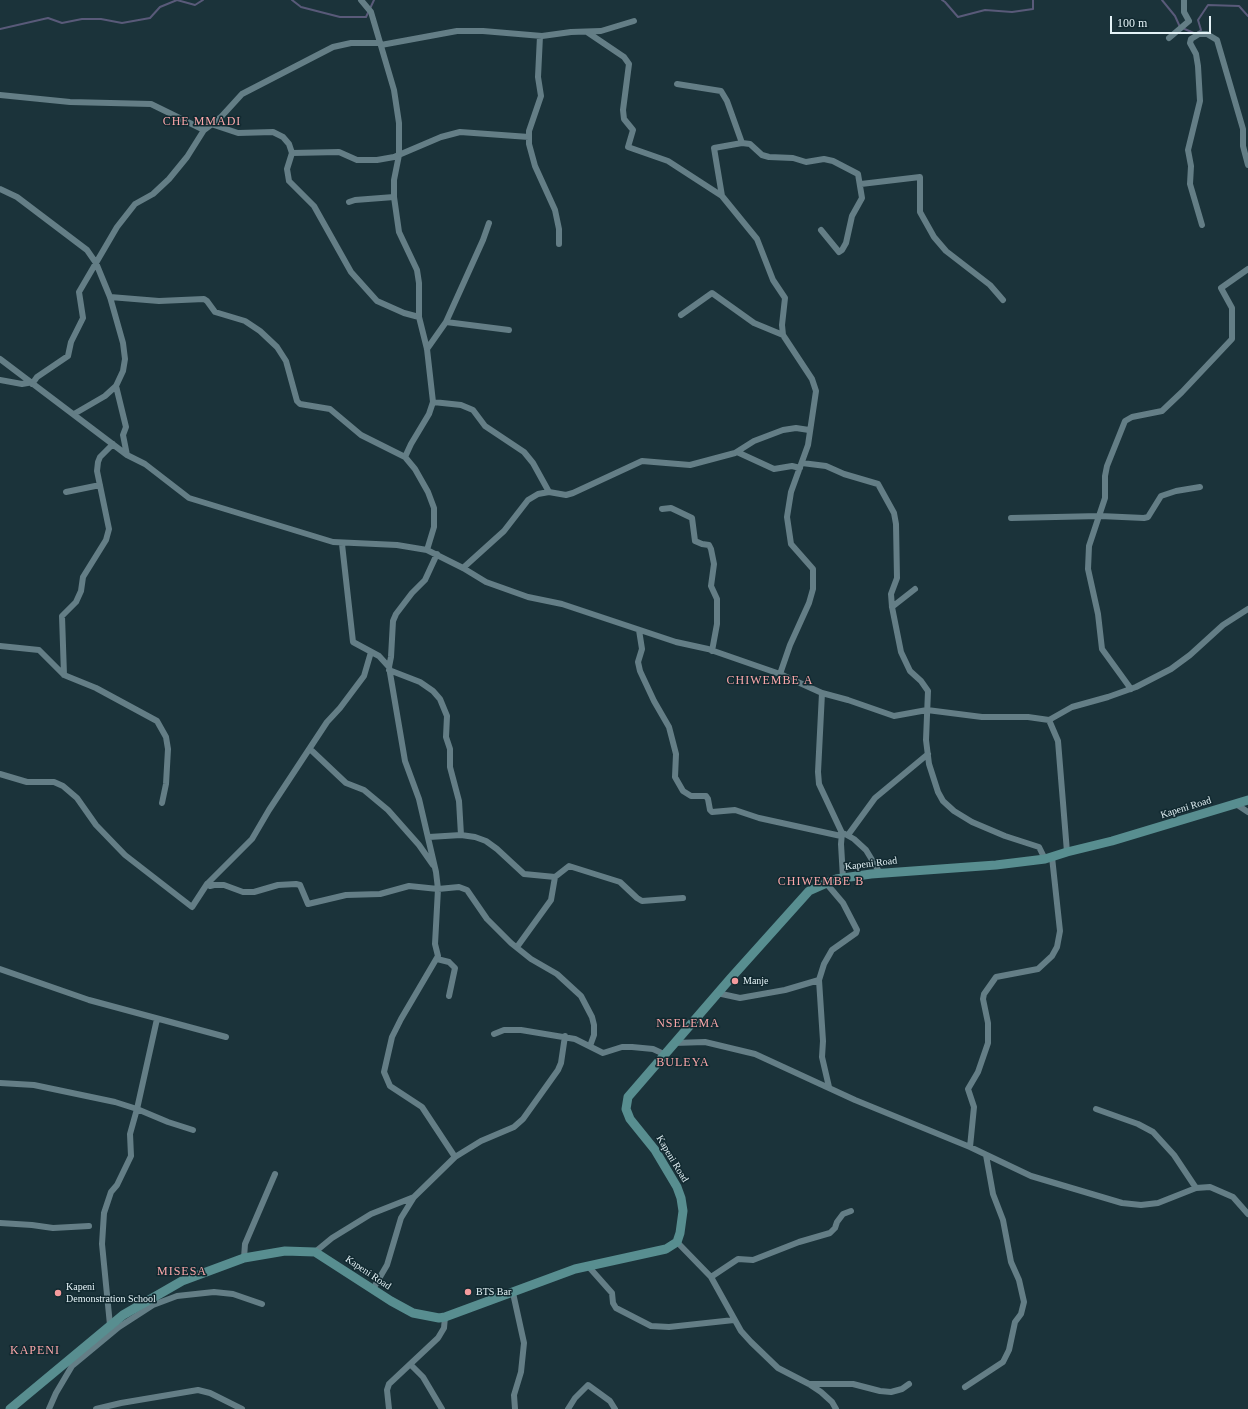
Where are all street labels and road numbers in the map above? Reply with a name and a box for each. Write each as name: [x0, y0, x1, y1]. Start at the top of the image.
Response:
street label: Kapeni Road: [1159, 795, 1213, 821]
street label: Kapeni Road: [844, 855, 898, 873]
street label: Kapeni Road: [653, 1133, 691, 1185]
street label: Kapeni Road: [343, 1253, 393, 1293]

